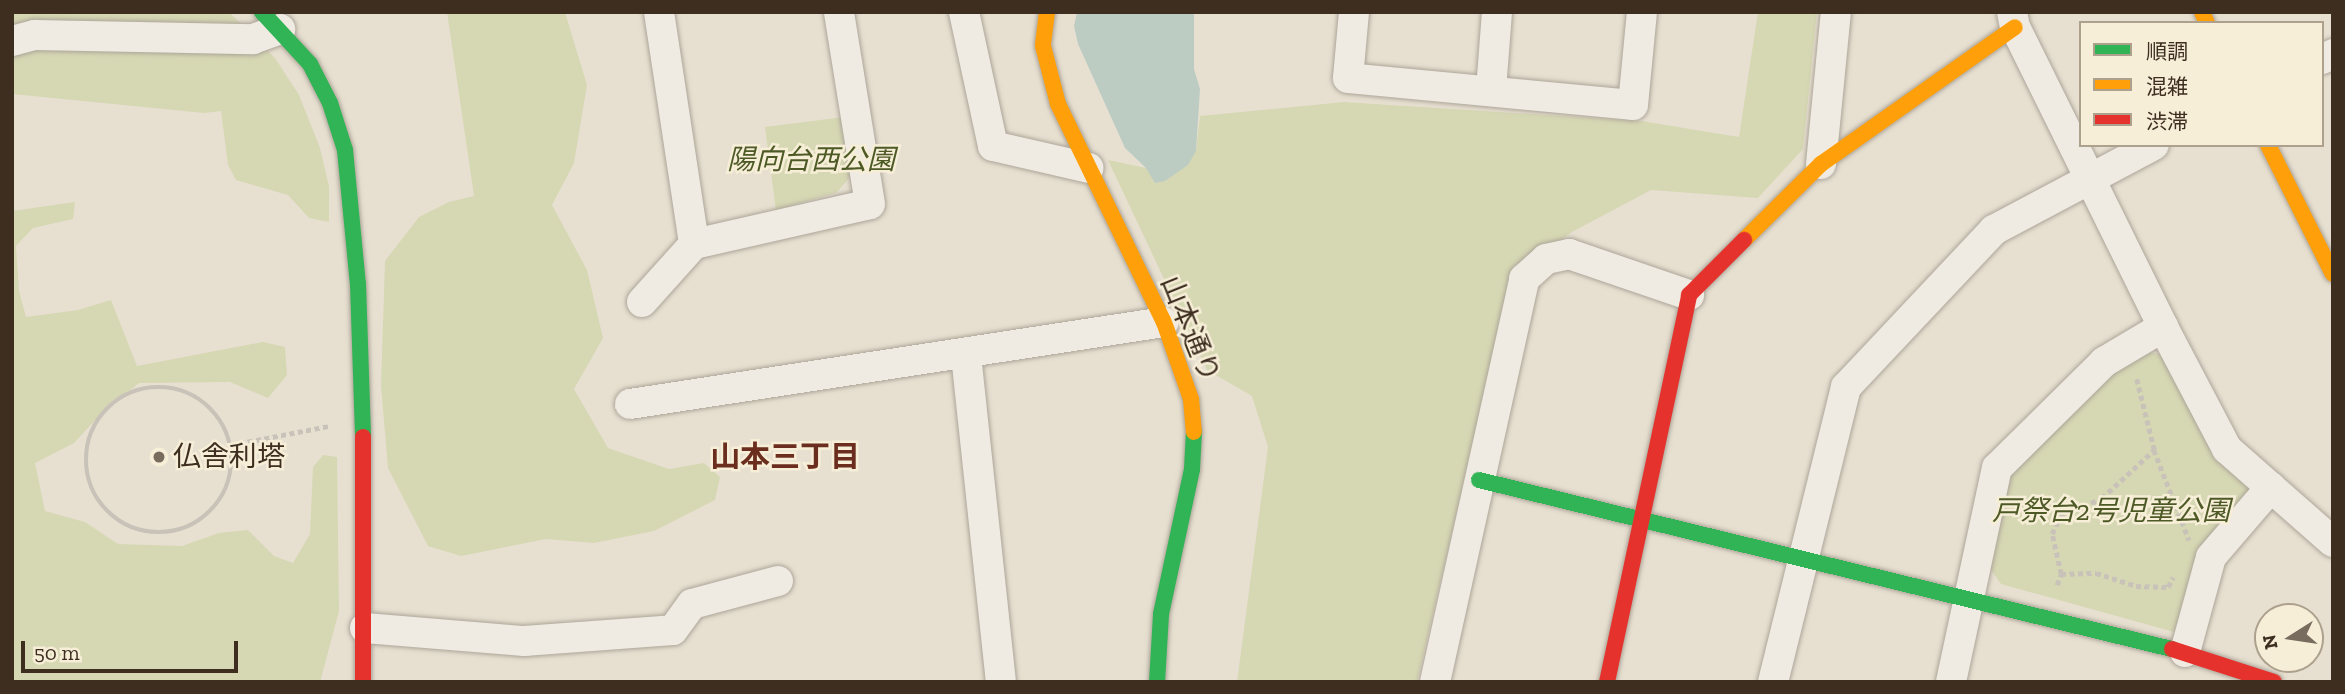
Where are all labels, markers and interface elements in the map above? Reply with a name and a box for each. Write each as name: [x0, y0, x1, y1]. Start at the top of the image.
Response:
legend: [2079, 21, 2324, 147]
text: 順調: [2146, 39, 2188, 64]
text: 混雑: [2146, 74, 2188, 99]
text: 渋滞: [2146, 109, 2188, 134]
park label: 陽向台西公園: [727, 143, 895, 177]
street label: 山本通り: [1153, 271, 1227, 387]
district label: 山本三丁目: [710, 439, 860, 475]
place label: 仏舎利塔: [173, 440, 285, 474]
marker: 仏舎利塔: [151, 449, 167, 465]
park label: 戸祭台2号児童公園: [1992, 494, 2230, 528]
north arrow: [2254, 603, 2324, 673]
scale bar: [24, 628, 242, 672]
text: N: [2257, 633, 2283, 652]
text: 50 m: [34, 640, 80, 665]

